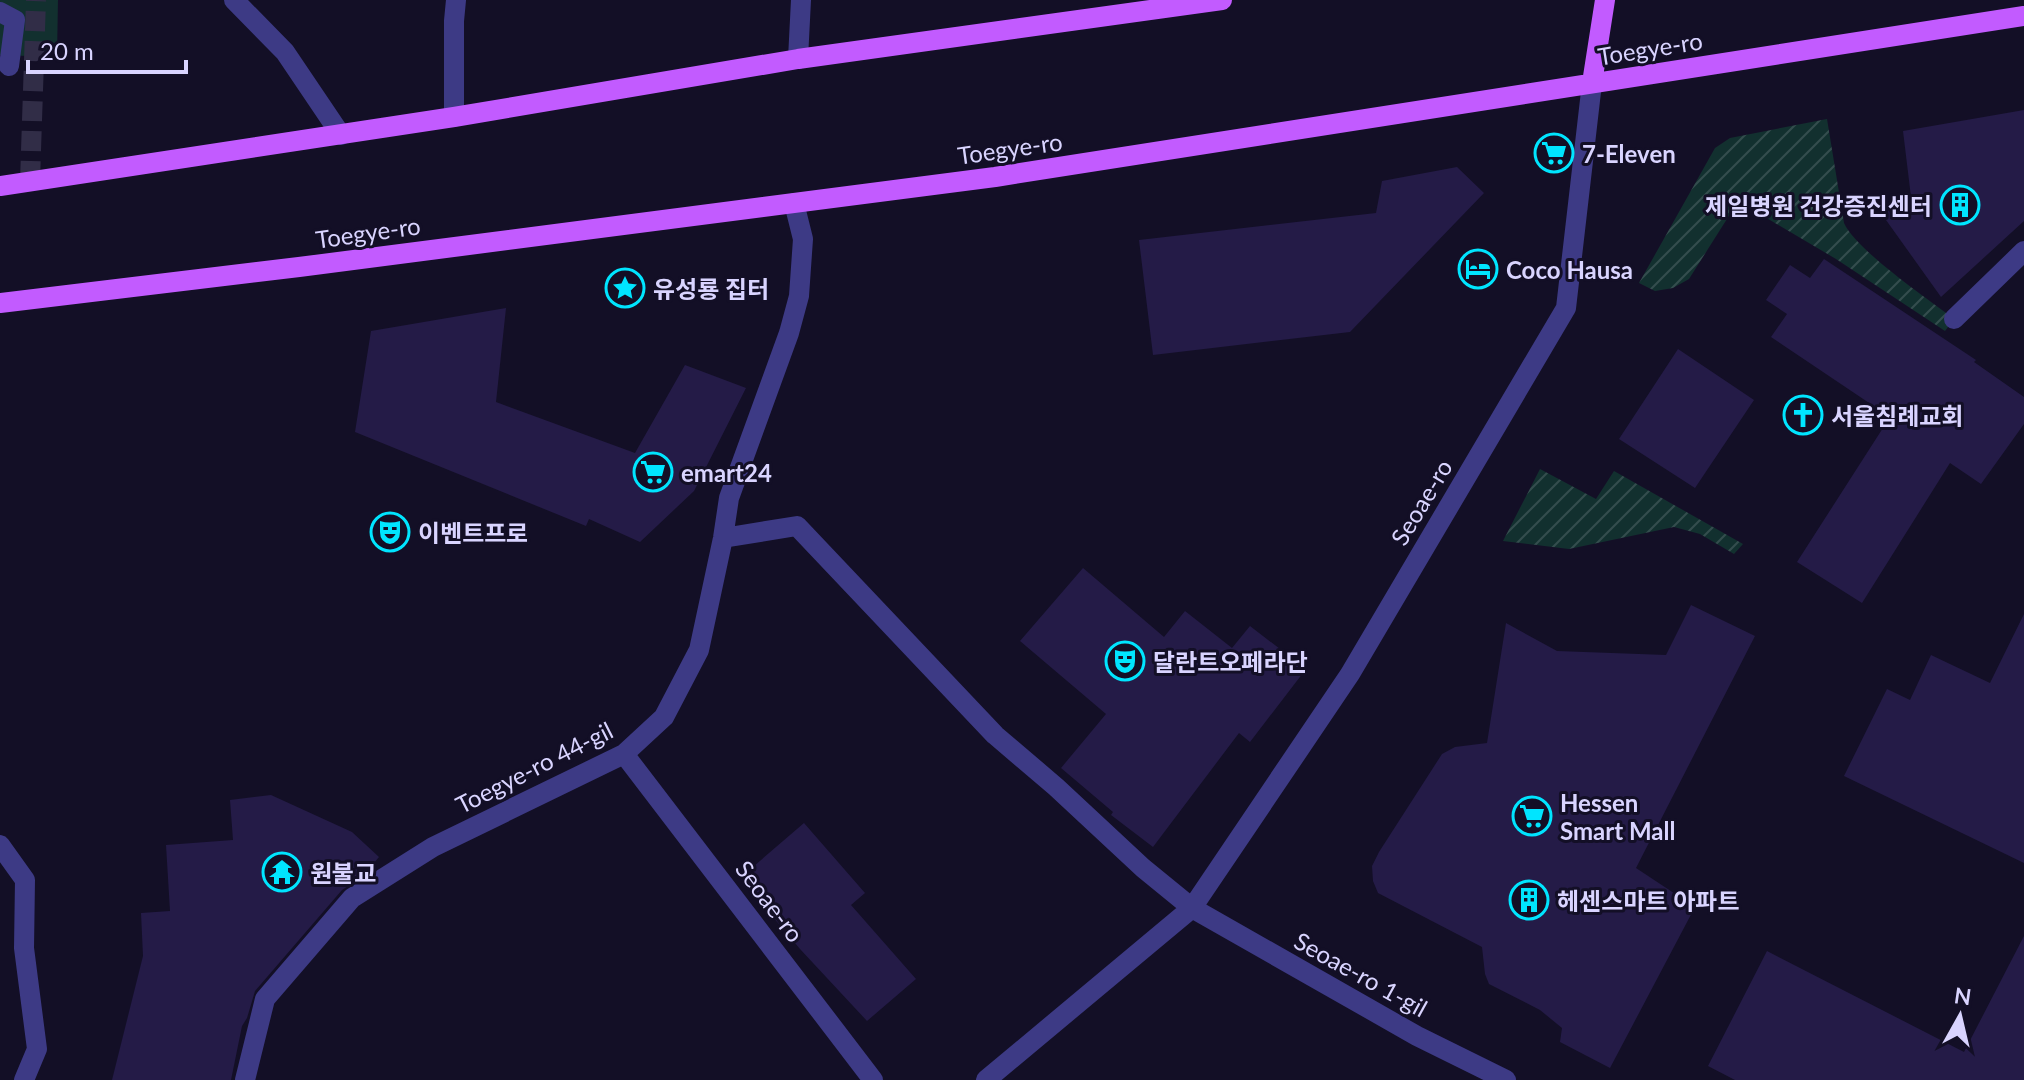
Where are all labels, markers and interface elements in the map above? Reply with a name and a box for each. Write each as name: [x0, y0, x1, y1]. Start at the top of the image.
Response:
scale bar: [28, 24, 186, 74]
street label: Toegye-ro: [1596, 25, 1704, 71]
text: 20 m: [40, 36, 94, 65]
street label: Toegye-ro: [956, 126, 1064, 170]
supermarket icon: 7-Eleven: [1533, 132, 1575, 174]
place label: 7-Eleven: [1582, 139, 1676, 168]
building icon: 제일병원 건강증진센터: [1939, 184, 1981, 226]
place label: 제일병원 건강증진센터: [1705, 191, 1932, 220]
street label: Toegye-ro: [314, 210, 422, 254]
hotel icon: Coco Hausa: [1457, 248, 1499, 290]
place label: Coco Hausa: [1506, 255, 1633, 284]
place icon: 유성룡 집터: [604, 267, 646, 309]
place label: 유성룡 집터: [653, 274, 769, 303]
church icon: 서울침례교회: [1782, 394, 1824, 436]
place label: 서울침례교회: [1831, 401, 1963, 430]
supermarket icon: emart24: [632, 451, 674, 493]
street label: Seoae-ro: [1384, 454, 1458, 550]
place label: emart24: [681, 458, 772, 487]
theatre icon: 이벤트프로: [369, 511, 411, 553]
place label: 이벤트프로: [418, 518, 528, 547]
theatre icon: 달란트오페라단: [1104, 640, 1146, 682]
place label: 달란트오페라단: [1153, 647, 1308, 676]
street label: Toegye-ro 44-gil: [451, 715, 617, 819]
place label: Hessen Smart Mall: [1560, 788, 1675, 845]
supermarket icon: Hessen Smart Mall: [1511, 795, 1553, 837]
temple icon: 원불교: [261, 851, 303, 893]
street label: Seoae-ro: [730, 854, 810, 948]
place label: 원불교: [310, 858, 376, 887]
building icon: 헤센스마트 아파트: [1508, 879, 1550, 921]
place label: 헤센스마트 아파트: [1557, 886, 1739, 915]
street label: Seoae-ro 1-gil: [1289, 926, 1433, 1022]
north arrow: [1920, 976, 2000, 1056]
text: N: [1953, 981, 1973, 1010]

